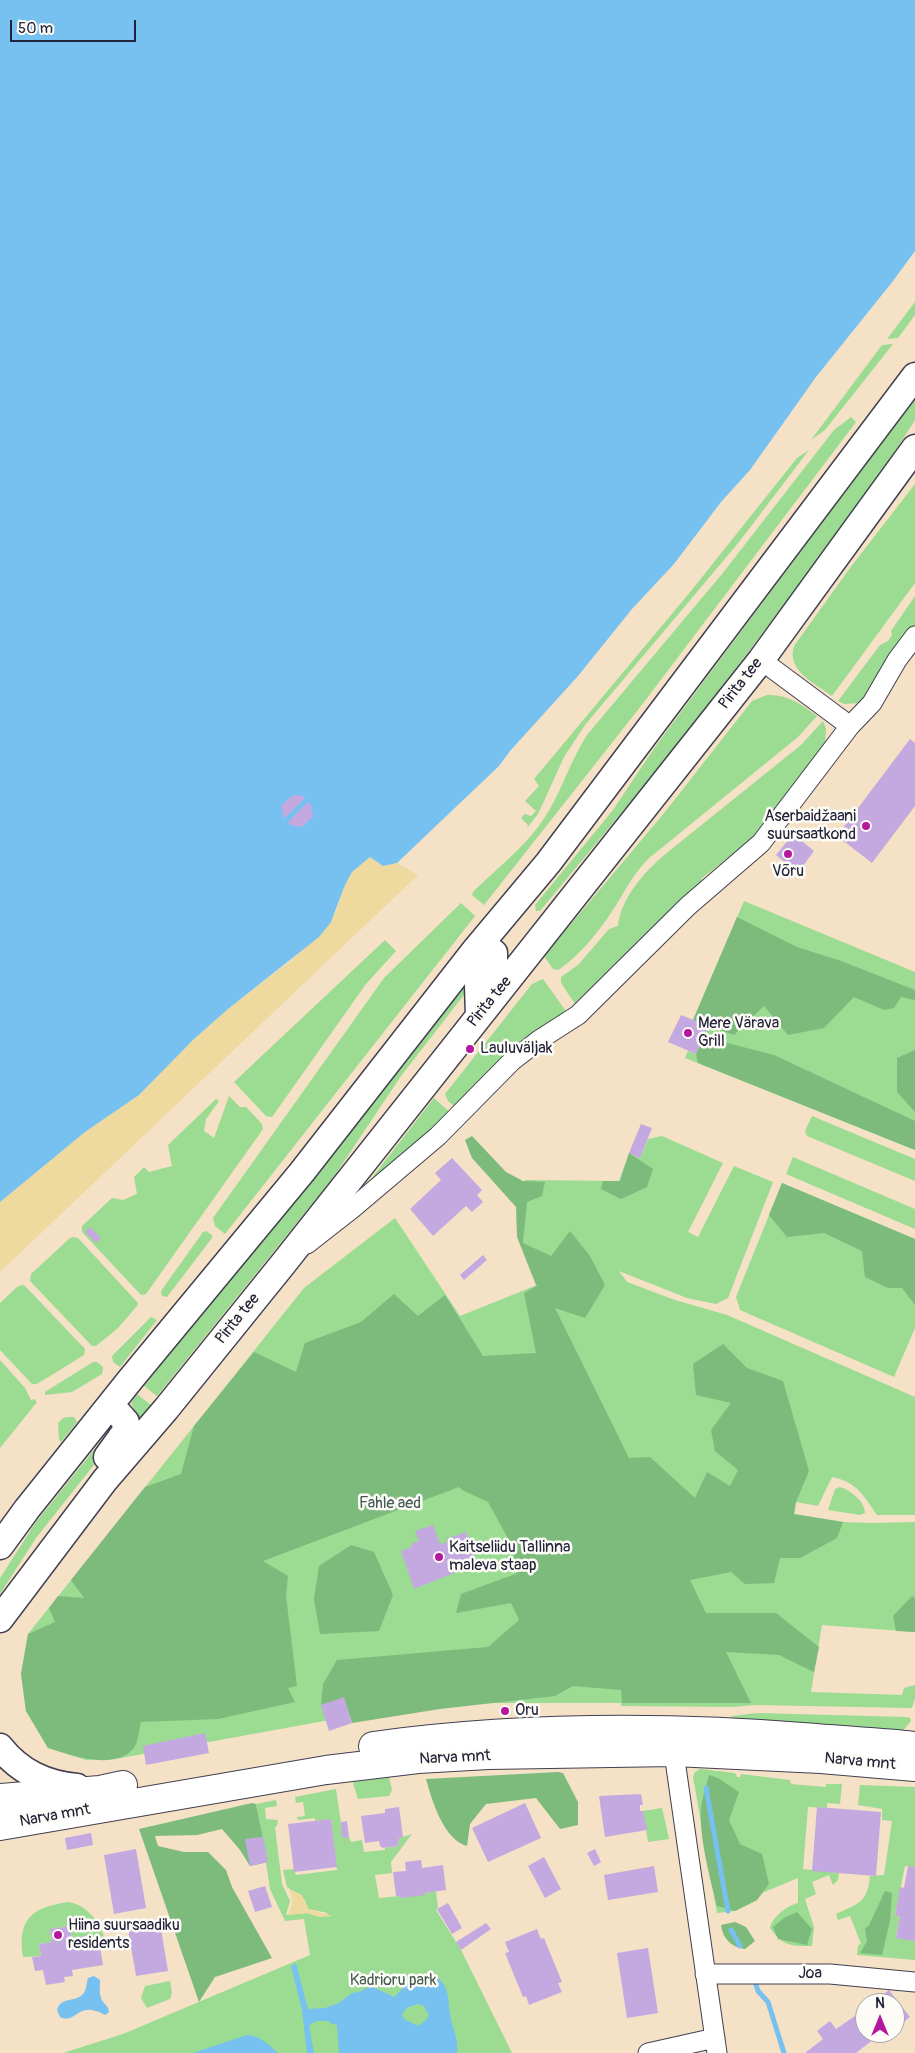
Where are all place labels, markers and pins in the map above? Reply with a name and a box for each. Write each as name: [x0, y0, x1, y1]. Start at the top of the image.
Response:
place label: Aserbaidžaani suursaatkond: [764, 807, 856, 845]
marker: Aserbaidžaani suursaatkond: [860, 820, 872, 832]
marker: Võru: [782, 848, 794, 860]
place label: Võru: [772, 862, 804, 882]
place label: Mere Värava Grill: [698, 1014, 779, 1052]
marker: Mere Värava Grill: [682, 1027, 694, 1039]
place label: Lauluväljak: [480, 1039, 552, 1059]
marker: Lauluväljak: [464, 1043, 476, 1055]
place label: Kaitseliidu Tallinna maleva staap: [449, 1538, 571, 1576]
marker: Kaitseliidu Tallinna maleva staap: [433, 1551, 445, 1563]
place label: Oru: [515, 1701, 539, 1721]
marker: Oru: [499, 1705, 511, 1717]
place label: Hiina suursaadiku residents: [68, 1916, 180, 1954]
marker: Hiina suursaadiku residents: [52, 1929, 64, 1941]

